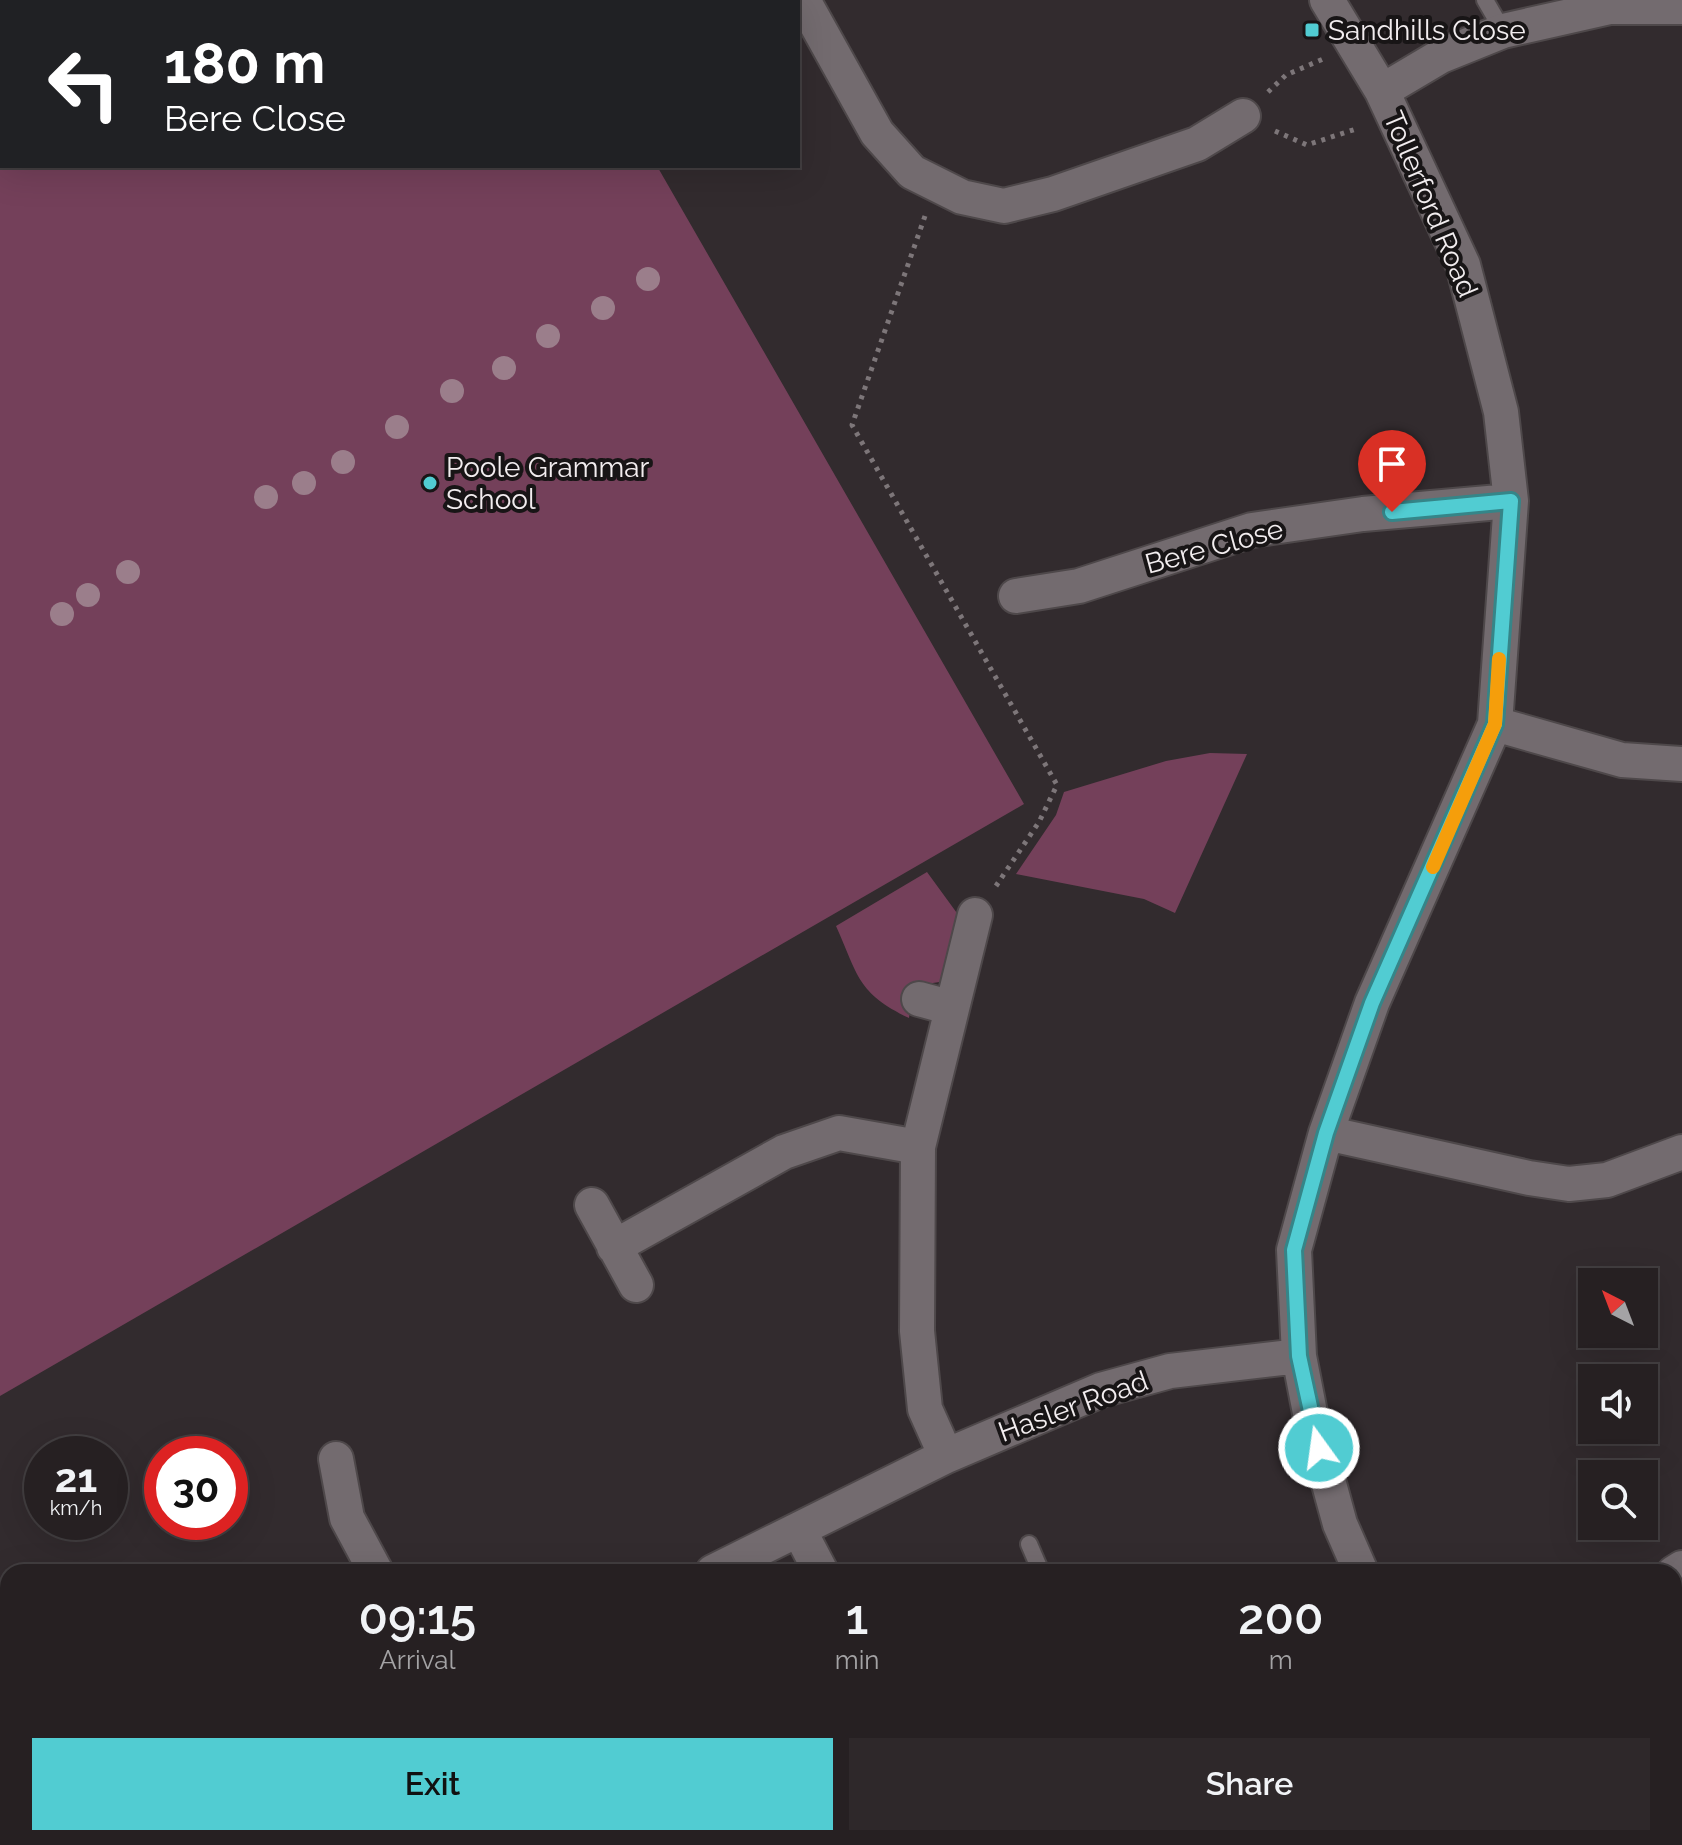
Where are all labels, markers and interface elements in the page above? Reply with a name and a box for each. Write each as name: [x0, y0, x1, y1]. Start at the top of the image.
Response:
place label: Sandhills Close: [1328, 14, 1526, 47]
marker: Sandhills Close: [1303, 21, 1321, 39]
text: 180 m: [164, 30, 325, 96]
icon: left: [32, 32, 136, 136]
text: Bere Close: [164, 97, 346, 139]
street label: Tollerford Road: [1377, 106, 1485, 302]
pin: [1358, 430, 1426, 512]
icon: arrive: [1370, 442, 1414, 486]
place label: Poole Grammar School: [446, 451, 649, 516]
marker: Poole Grammar School: [421, 474, 439, 492]
street label: Bere Close: [1142, 512, 1287, 581]
north arrow: [1578, 1268, 1658, 1348]
map controls: [1578, 1268, 1658, 1540]
street label: Hasler Road: [994, 1364, 1153, 1449]
button: sound: [1578, 1364, 1658, 1444]
position arrow: [1277, 1406, 1361, 1490]
speed limit sign: 30: [144, 1436, 248, 1540]
text: 21: [55, 1454, 97, 1501]
button: search: [1578, 1460, 1658, 1540]
text: km/h: [50, 1496, 102, 1520]
text: 09:15: [359, 1589, 476, 1645]
text: 1: [846, 1589, 868, 1645]
text: 200: [1238, 1589, 1323, 1645]
text: Arrival: [379, 1645, 456, 1675]
text: min: [835, 1645, 879, 1675]
text: m: [1269, 1645, 1293, 1675]
button: Exit: [32, 1738, 833, 1830]
button: Share: [849, 1738, 1650, 1830]

